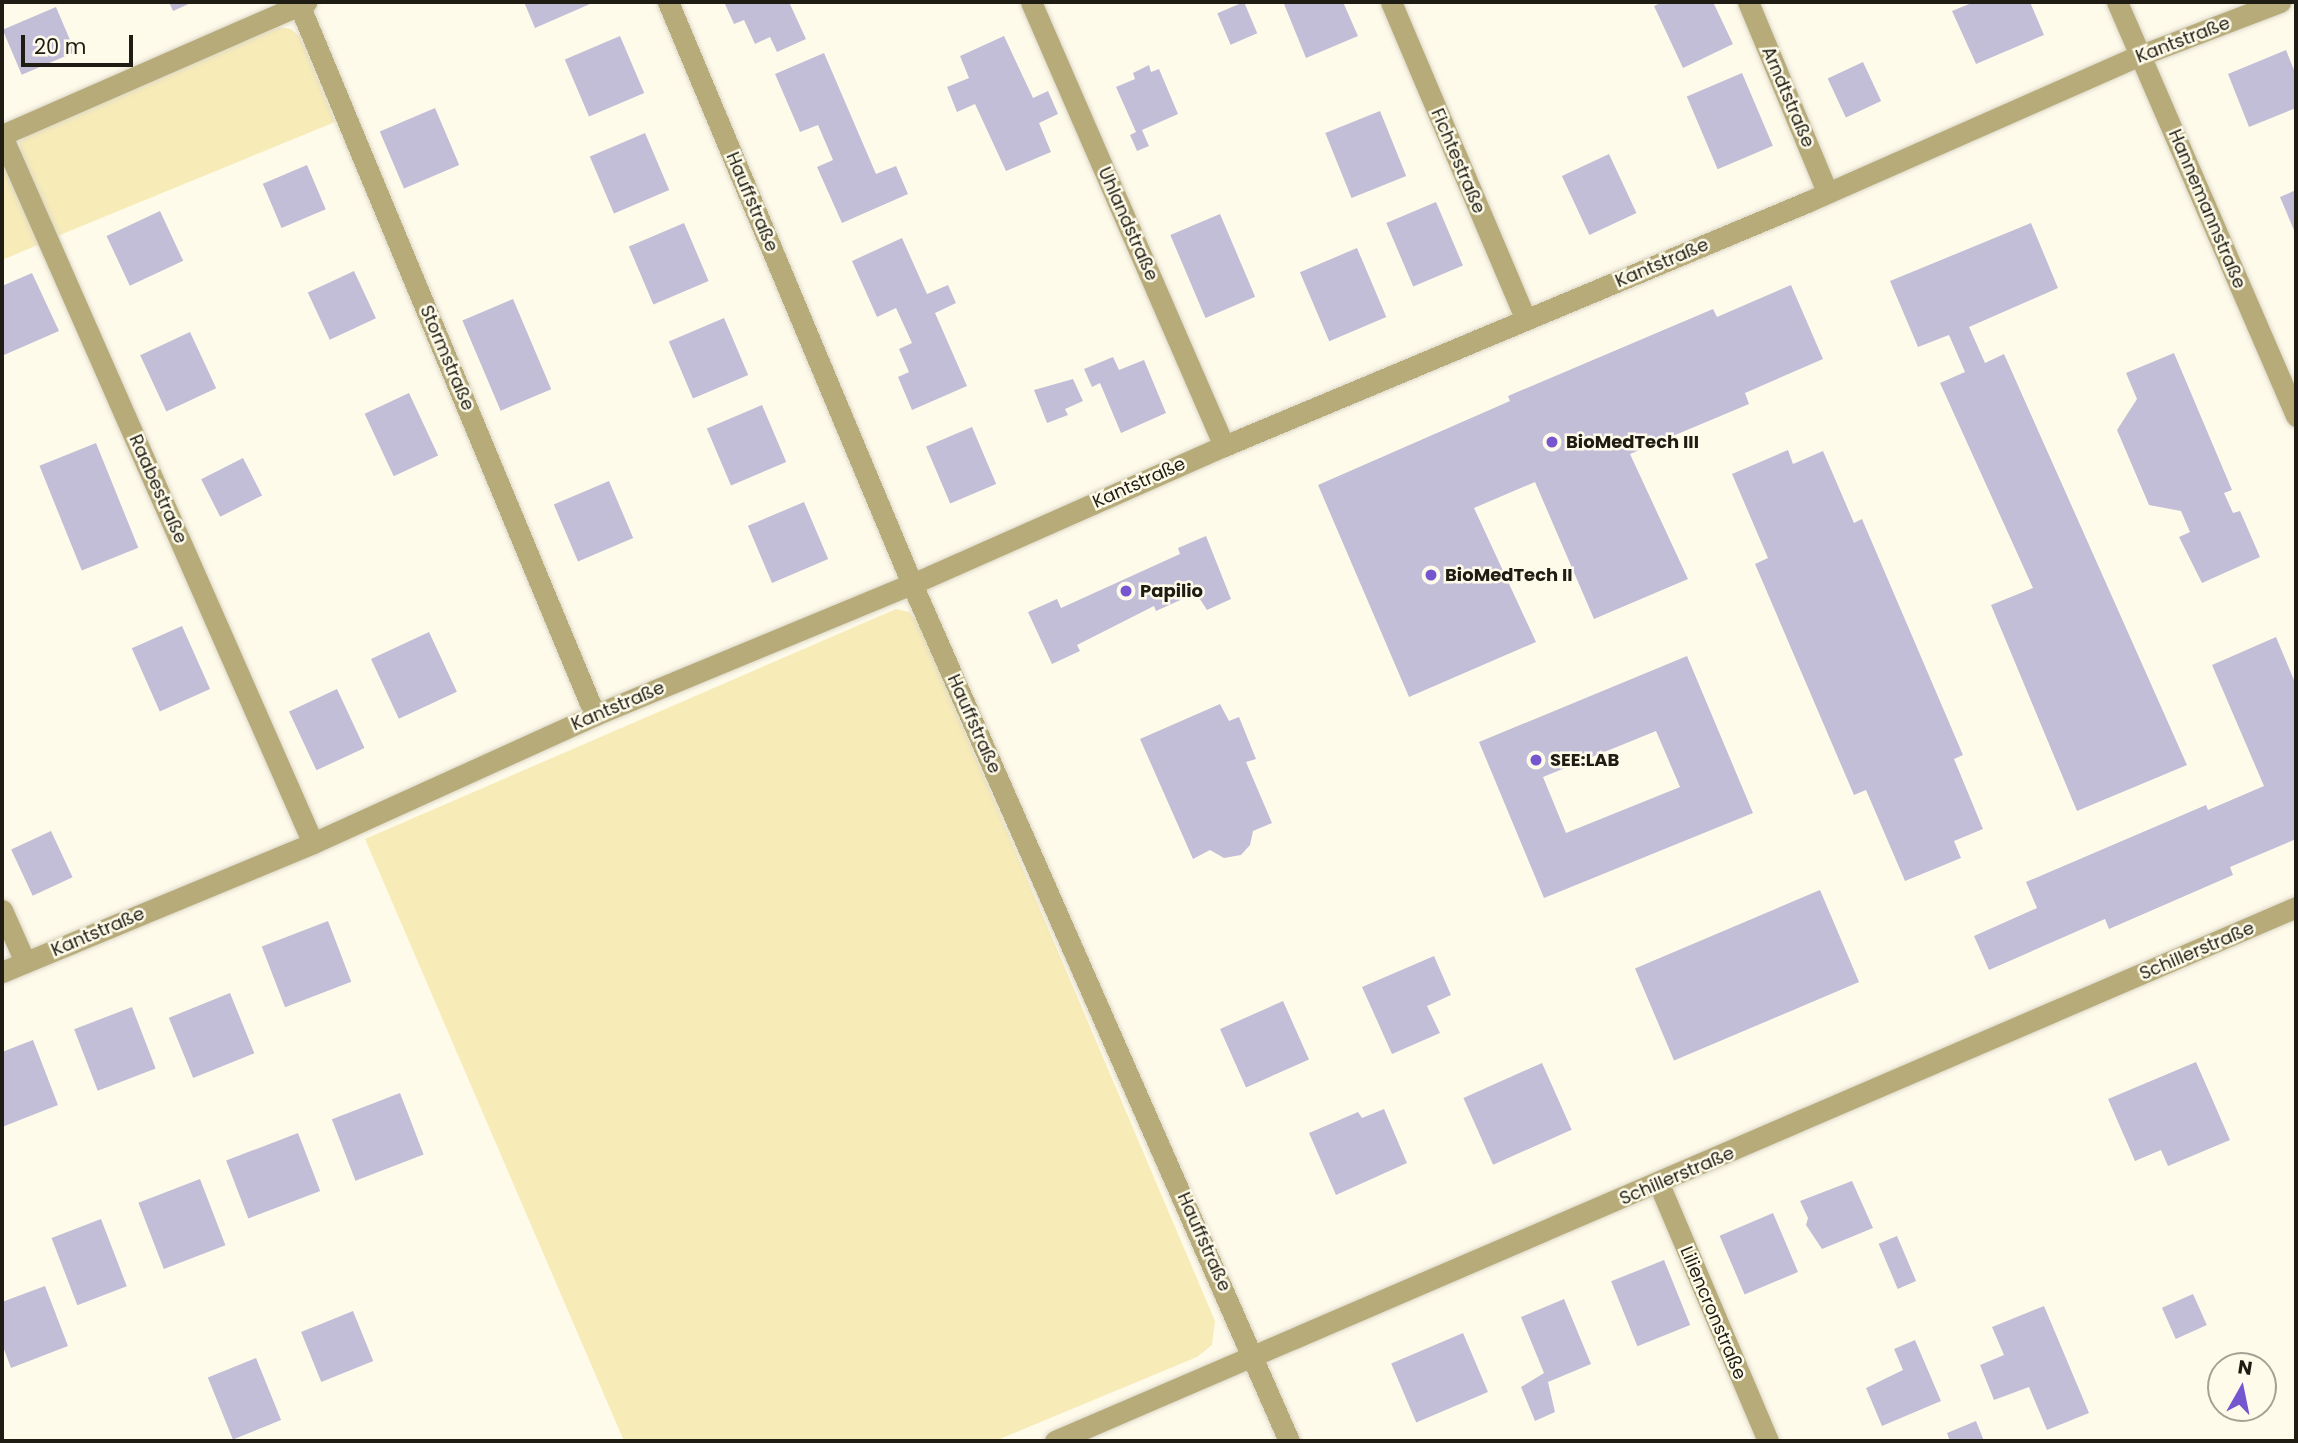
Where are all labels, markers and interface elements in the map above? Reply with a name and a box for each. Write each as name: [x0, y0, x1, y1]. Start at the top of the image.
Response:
street label: Kantstraße: [2133, 12, 2233, 68]
scale bar: [24, 21, 136, 65]
text: 20 m: [34, 32, 87, 61]
street label: Arndtstraße: [1757, 43, 1819, 151]
street label: Fichtestraße: [1426, 105, 1490, 217]
street label: Hannemannstraße: [2164, 126, 2250, 292]
street label: Hauffstraße: [721, 149, 783, 255]
street label: Uhlandstraße: [1093, 164, 1163, 284]
street label: Kantstraße: [1612, 234, 1712, 292]
street label: Stormstraße: [415, 302, 479, 414]
street label: Raabestraße: [124, 431, 192, 547]
place label: BioMedTech III: [1566, 431, 1699, 453]
marker: BioMedTech III: [1544, 434, 1560, 450]
street label: Kantstraße: [1089, 453, 1189, 513]
place label: BioMedTech II: [1445, 564, 1573, 586]
marker: BioMedTech II: [1423, 567, 1439, 583]
place label: Papilio: [1140, 580, 1203, 602]
marker: Papilio: [1118, 583, 1134, 599]
street label: Hauffstraße: [943, 671, 1005, 777]
street label: Kantstraße: [568, 677, 668, 735]
place label: SEE:LAB: [1550, 749, 1619, 771]
marker: SEE:LAB: [1528, 752, 1544, 768]
street label: Kantstraße: [48, 903, 148, 961]
street label: Schillerstraße: [2136, 917, 2258, 985]
street label: Schillerstraße: [1616, 1142, 1738, 1210]
street label: Hauffstraße: [1173, 1189, 1235, 1295]
street label: Liliencronstraße: [1675, 1243, 1751, 1383]
north arrow: [2207, 1352, 2277, 1422]
text: N: [2236, 1353, 2254, 1382]

